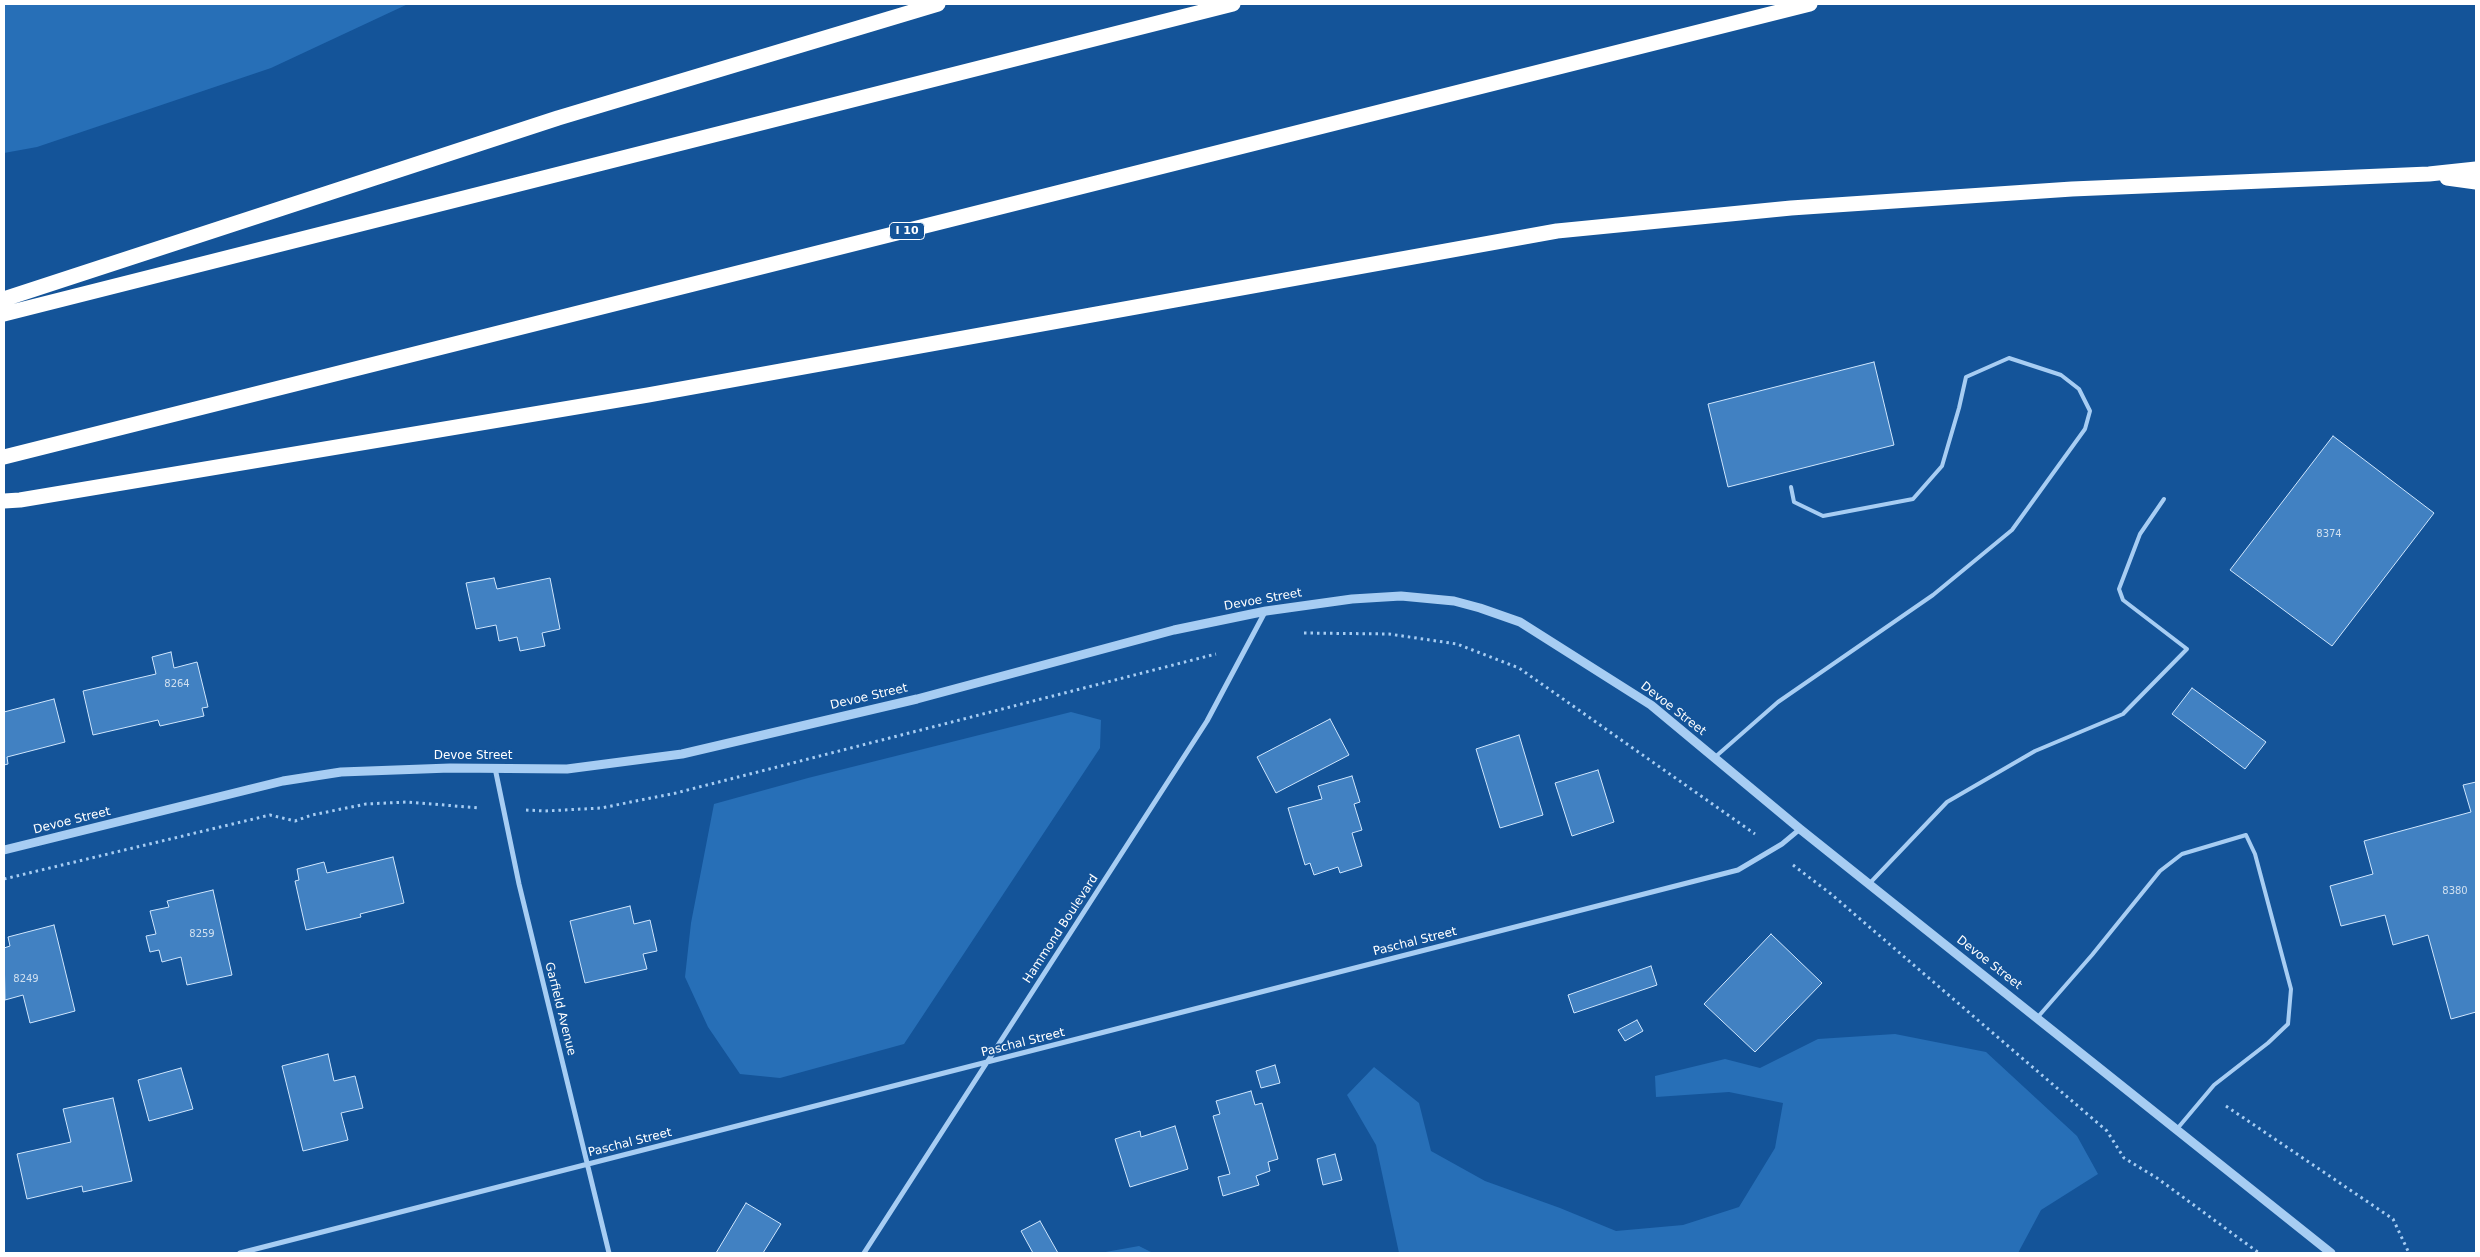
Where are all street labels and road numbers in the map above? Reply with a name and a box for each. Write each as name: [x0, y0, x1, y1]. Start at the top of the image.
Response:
road number: I 10: [890, 222, 924, 240]
street label: Devoe Street: [1223, 586, 1303, 614]
street label: Devoe Street: [1638, 679, 1708, 739]
street label: Devoe Street: [829, 681, 909, 713]
street label: Devoe Street: [434, 749, 512, 763]
street label: Devoe Street: [32, 804, 112, 838]
street label: Hammond Boulevard: [1020, 872, 1102, 986]
street label: Paschal Street: [1372, 925, 1458, 959]
street label: Devoe Street: [1954, 933, 2024, 993]
street label: Garfield Avenue: [541, 961, 579, 1057]
street label: Paschal Street: [980, 1026, 1066, 1060]
street label: Paschal Street: [587, 1126, 673, 1160]

